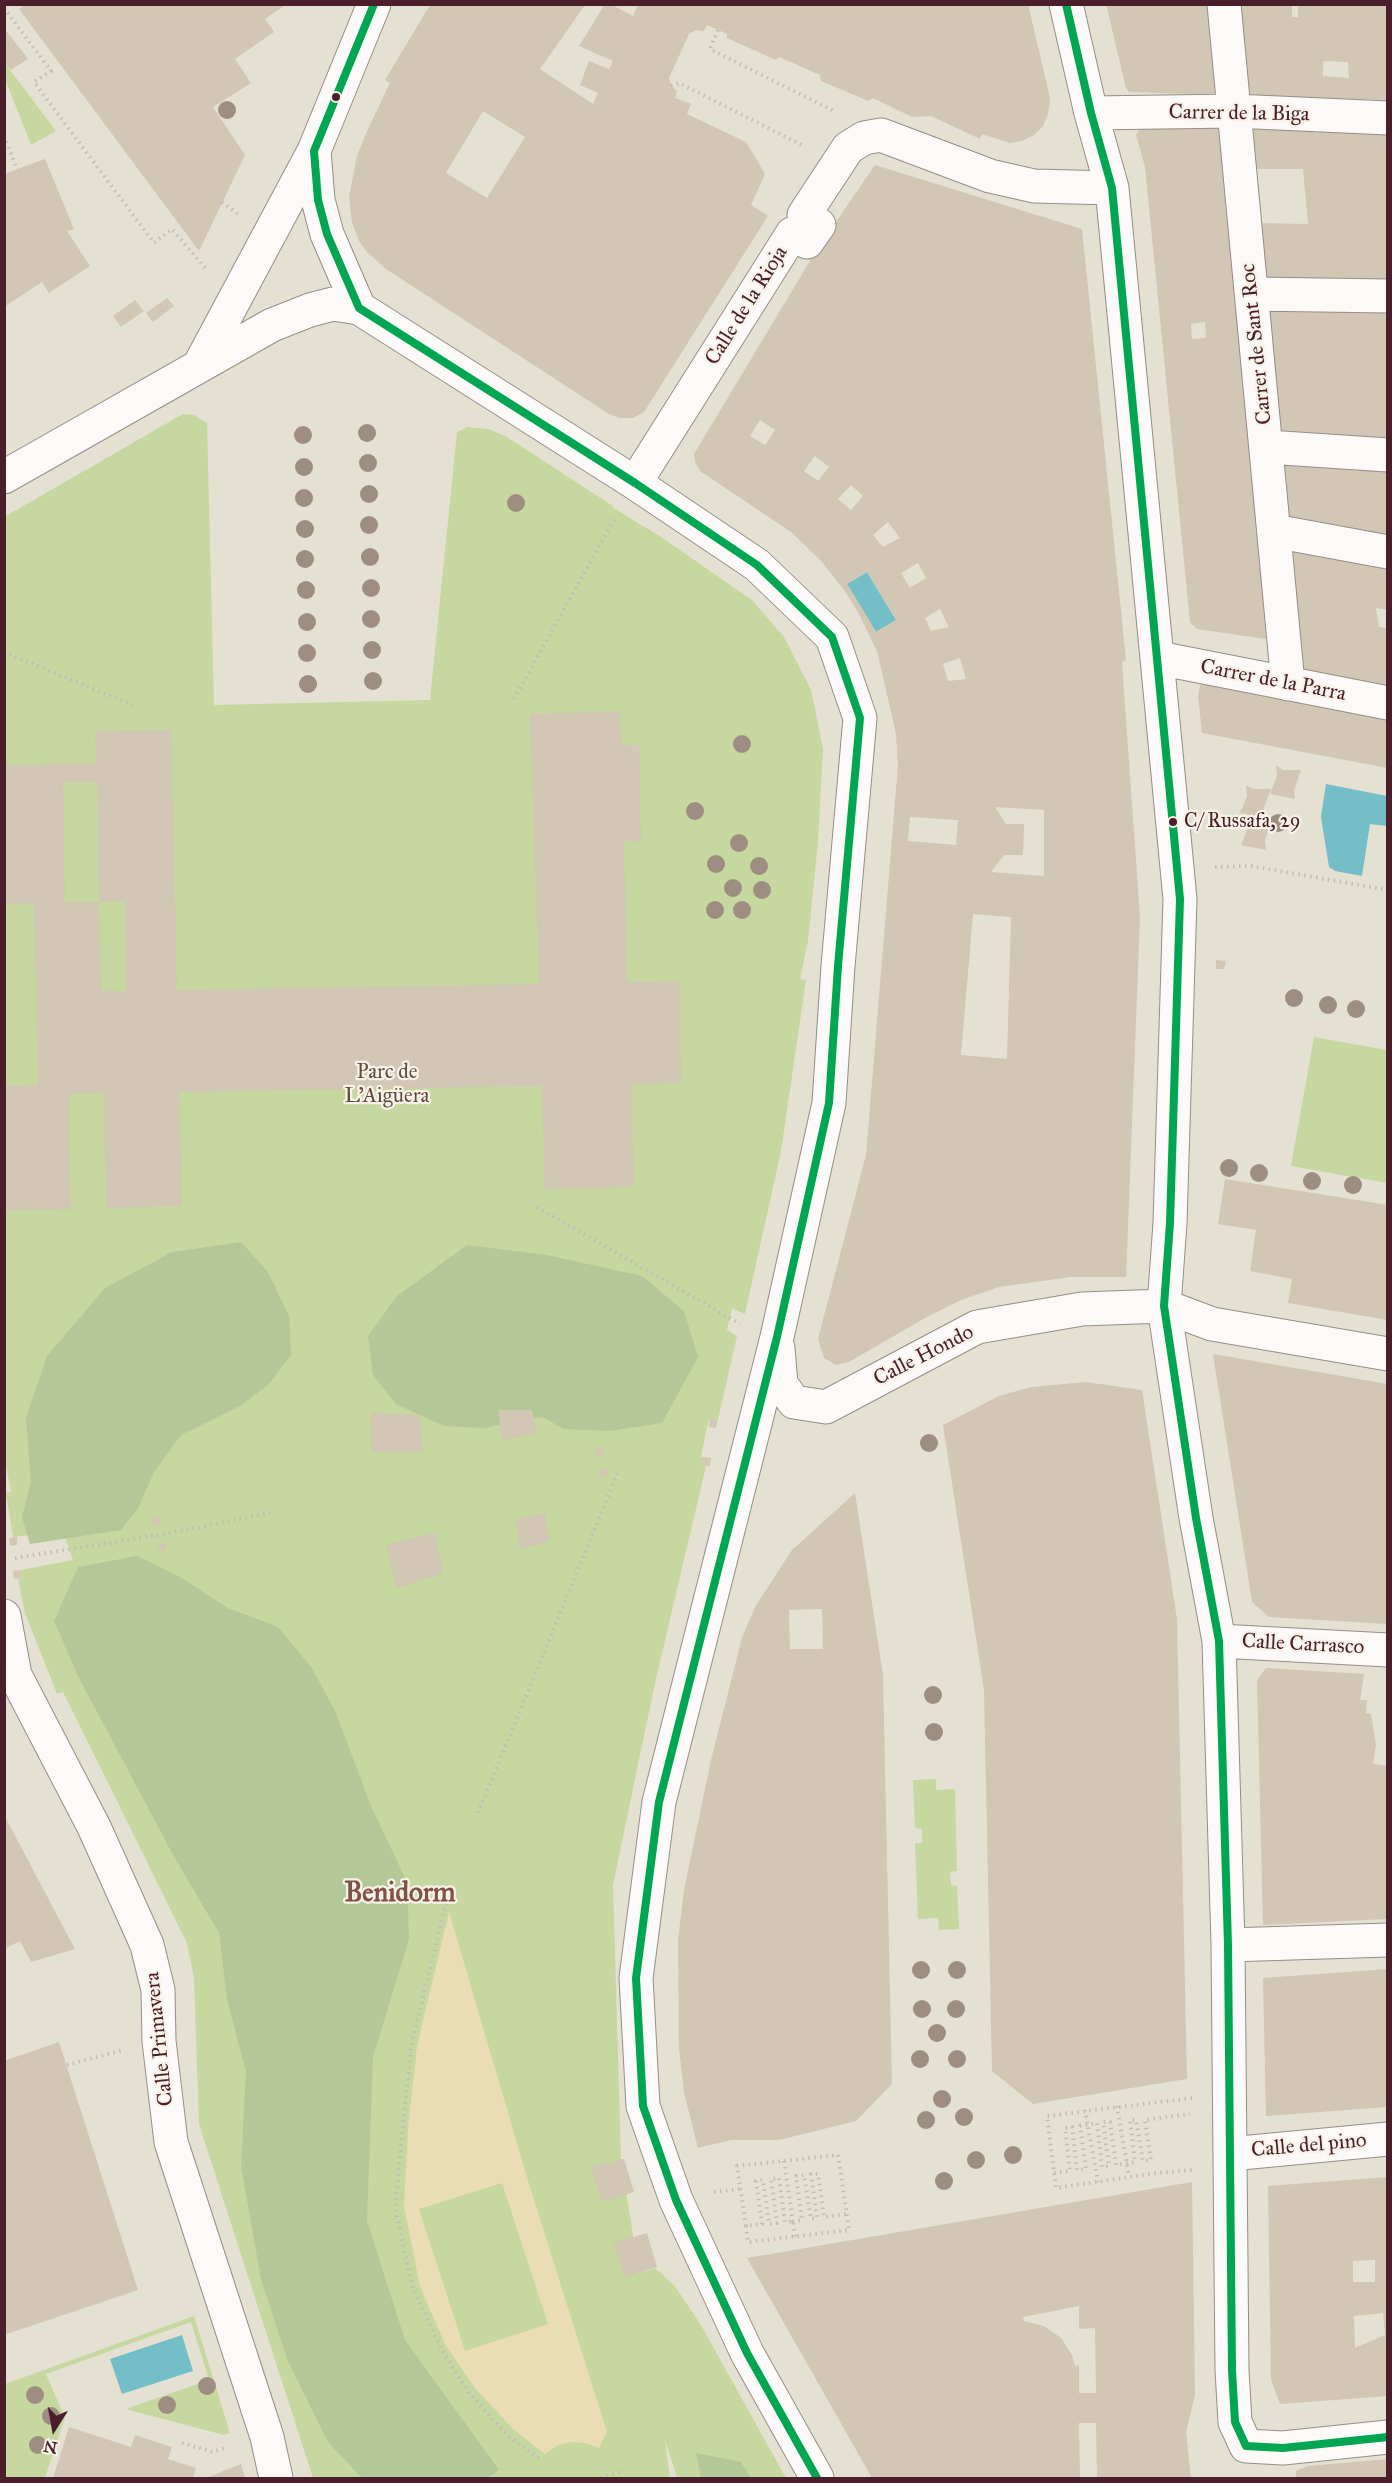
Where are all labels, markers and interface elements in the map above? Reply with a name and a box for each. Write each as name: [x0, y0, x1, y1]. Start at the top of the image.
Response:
unlabelled marker: [330, 91, 342, 103]
street label: Carrer de la Biga: [1168, 100, 1310, 128]
street label: Calle de la Rioja: [700, 242, 794, 370]
street label: Carrer de Sant Roc: [1236, 262, 1278, 426]
street label: Carrer de la Parra: [1198, 655, 1348, 707]
place label: C/ Russafa, 29: [1184, 810, 1301, 834]
marker: C/ Russafa, 29: [1167, 816, 1179, 828]
park label: Parc de L'Aigüera: [345, 1060, 429, 1110]
street label: Calle Hondo: [870, 1320, 978, 1392]
street label: Calle Carrasco: [1241, 1629, 1365, 1661]
district label: Benidorm: [344, 1878, 456, 1910]
street label: Calle Primavera: [140, 1971, 180, 2107]
street label: Calle del pino: [1250, 2128, 1368, 2164]
north arrow: [24, 2399, 84, 2459]
text: N: [42, 2437, 59, 2458]

